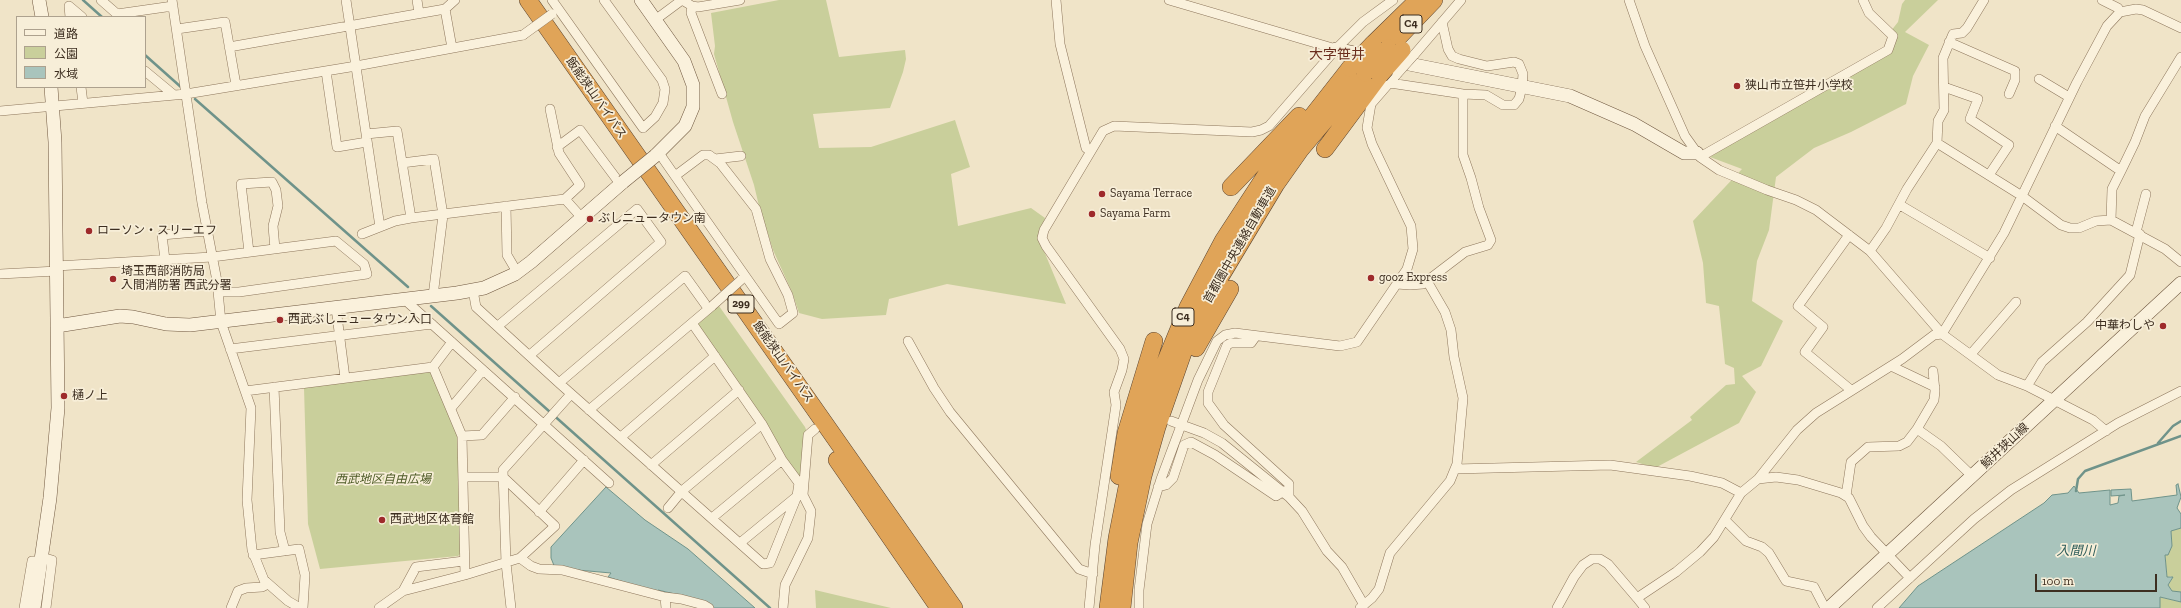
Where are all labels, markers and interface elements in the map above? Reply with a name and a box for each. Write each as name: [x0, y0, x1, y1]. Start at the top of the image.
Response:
road number: C4: [1400, 15, 1422, 33]
legend: [16, 16, 146, 88]
text: 道路: [54, 27, 78, 41]
text: 公園: [54, 47, 78, 61]
district label: 大字笹井: [1309, 47, 1365, 63]
street label: 飯能狭山バイパス: [563, 55, 629, 141]
text: 水域: [54, 67, 78, 81]
place label: 狭山市立笹井小学校: [1745, 79, 1853, 93]
marker: 狭山市立笹井小学校: [1732, 81, 1742, 91]
street label: 首都圏中央連絡自動車道: [1201, 184, 1279, 306]
place label: Sayama Terrace: [1110, 187, 1192, 201]
marker: Sayama Terrace: [1097, 189, 1107, 199]
place label: Sayama Farm: [1100, 207, 1170, 221]
marker: Sayama Farm: [1087, 209, 1097, 219]
place label: ぶしニュータウン南: [598, 212, 706, 226]
marker: ぶしニュータウン南: [585, 214, 595, 224]
place label: ローソン・スリーエフ: [97, 224, 217, 238]
marker: ローソン・スリーエフ: [84, 226, 94, 236]
place label: 埼玉西部消防局 入間消防署 西武分署: [121, 265, 232, 293]
place label: gooz Express: [1379, 271, 1447, 285]
marker: gooz Express: [1366, 273, 1376, 283]
marker: 埼玉西部消防局 入間消防署 西武分署: [108, 274, 118, 284]
road number: 299: [728, 295, 754, 313]
road number: C4: [1172, 308, 1194, 326]
place label: 西武ぶしニュータウン入口: [288, 313, 432, 327]
marker: 西武ぶしニュータウン入口: [275, 315, 285, 325]
street label: 飯能狭山バイパス: [750, 319, 816, 405]
place label: 中華わしや: [2095, 319, 2155, 333]
marker: 中華わしや: [2158, 321, 2168, 331]
place label: 樋ノ上: [72, 389, 108, 403]
marker: 樋ノ上: [59, 391, 69, 401]
street label: 鯨井狭山線: [1978, 420, 2032, 472]
park label: 西武地区自由広場: [335, 473, 431, 487]
place label: 西武地区体育館: [390, 513, 474, 527]
marker: 西武地区体育館: [377, 515, 387, 525]
water label: 入間川: [2057, 543, 2095, 559]
scale bar: [2037, 566, 2159, 592]
text: 100 m: [2042, 574, 2074, 588]

